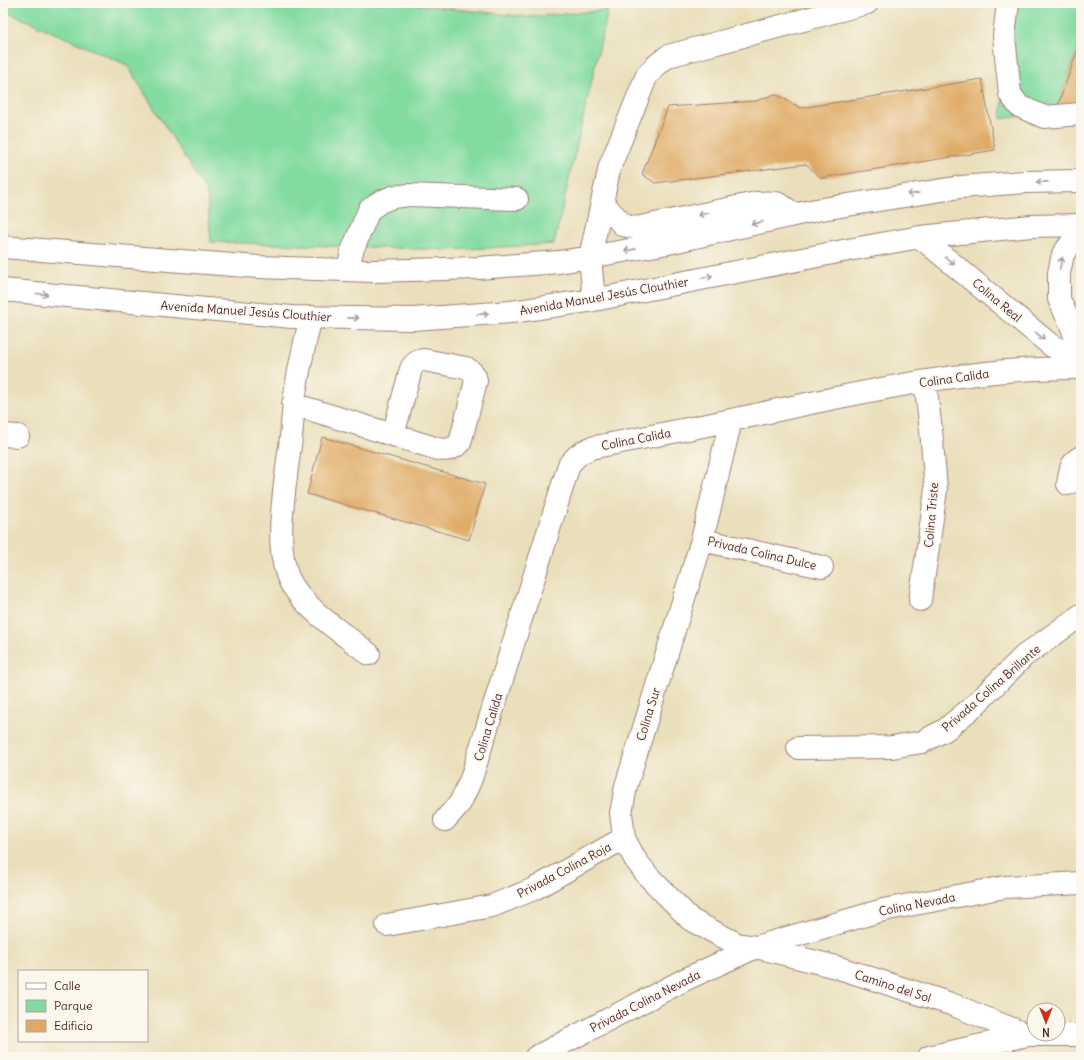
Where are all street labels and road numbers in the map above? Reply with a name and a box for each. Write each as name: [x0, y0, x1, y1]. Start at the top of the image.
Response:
street label: Avenida Manuel Jesús Clouthier: [518, 274, 690, 318]
street label: Colina Real: [969, 275, 1025, 325]
street label: Avenida Manuel Jesús Clouthier: [160, 298, 332, 324]
street label: Colina Calida: [918, 366, 990, 390]
street label: Colina Calida: [600, 425, 672, 453]
street label: Colina Triste: [921, 482, 941, 548]
street label: Privada Colina Dulce: [706, 533, 818, 573]
street label: Privada Colina Brillante: [939, 641, 1043, 735]
street label: Colina Sur: [633, 685, 663, 743]
street label: Colina Calida: [471, 691, 506, 763]
street label: Privada Colina Roja: [514, 839, 614, 901]
street label: Colina Nevada: [877, 889, 957, 919]
street label: Privada Colina Nevada: [587, 967, 703, 1035]
street label: Camino del Sol: [853, 967, 933, 1005]

